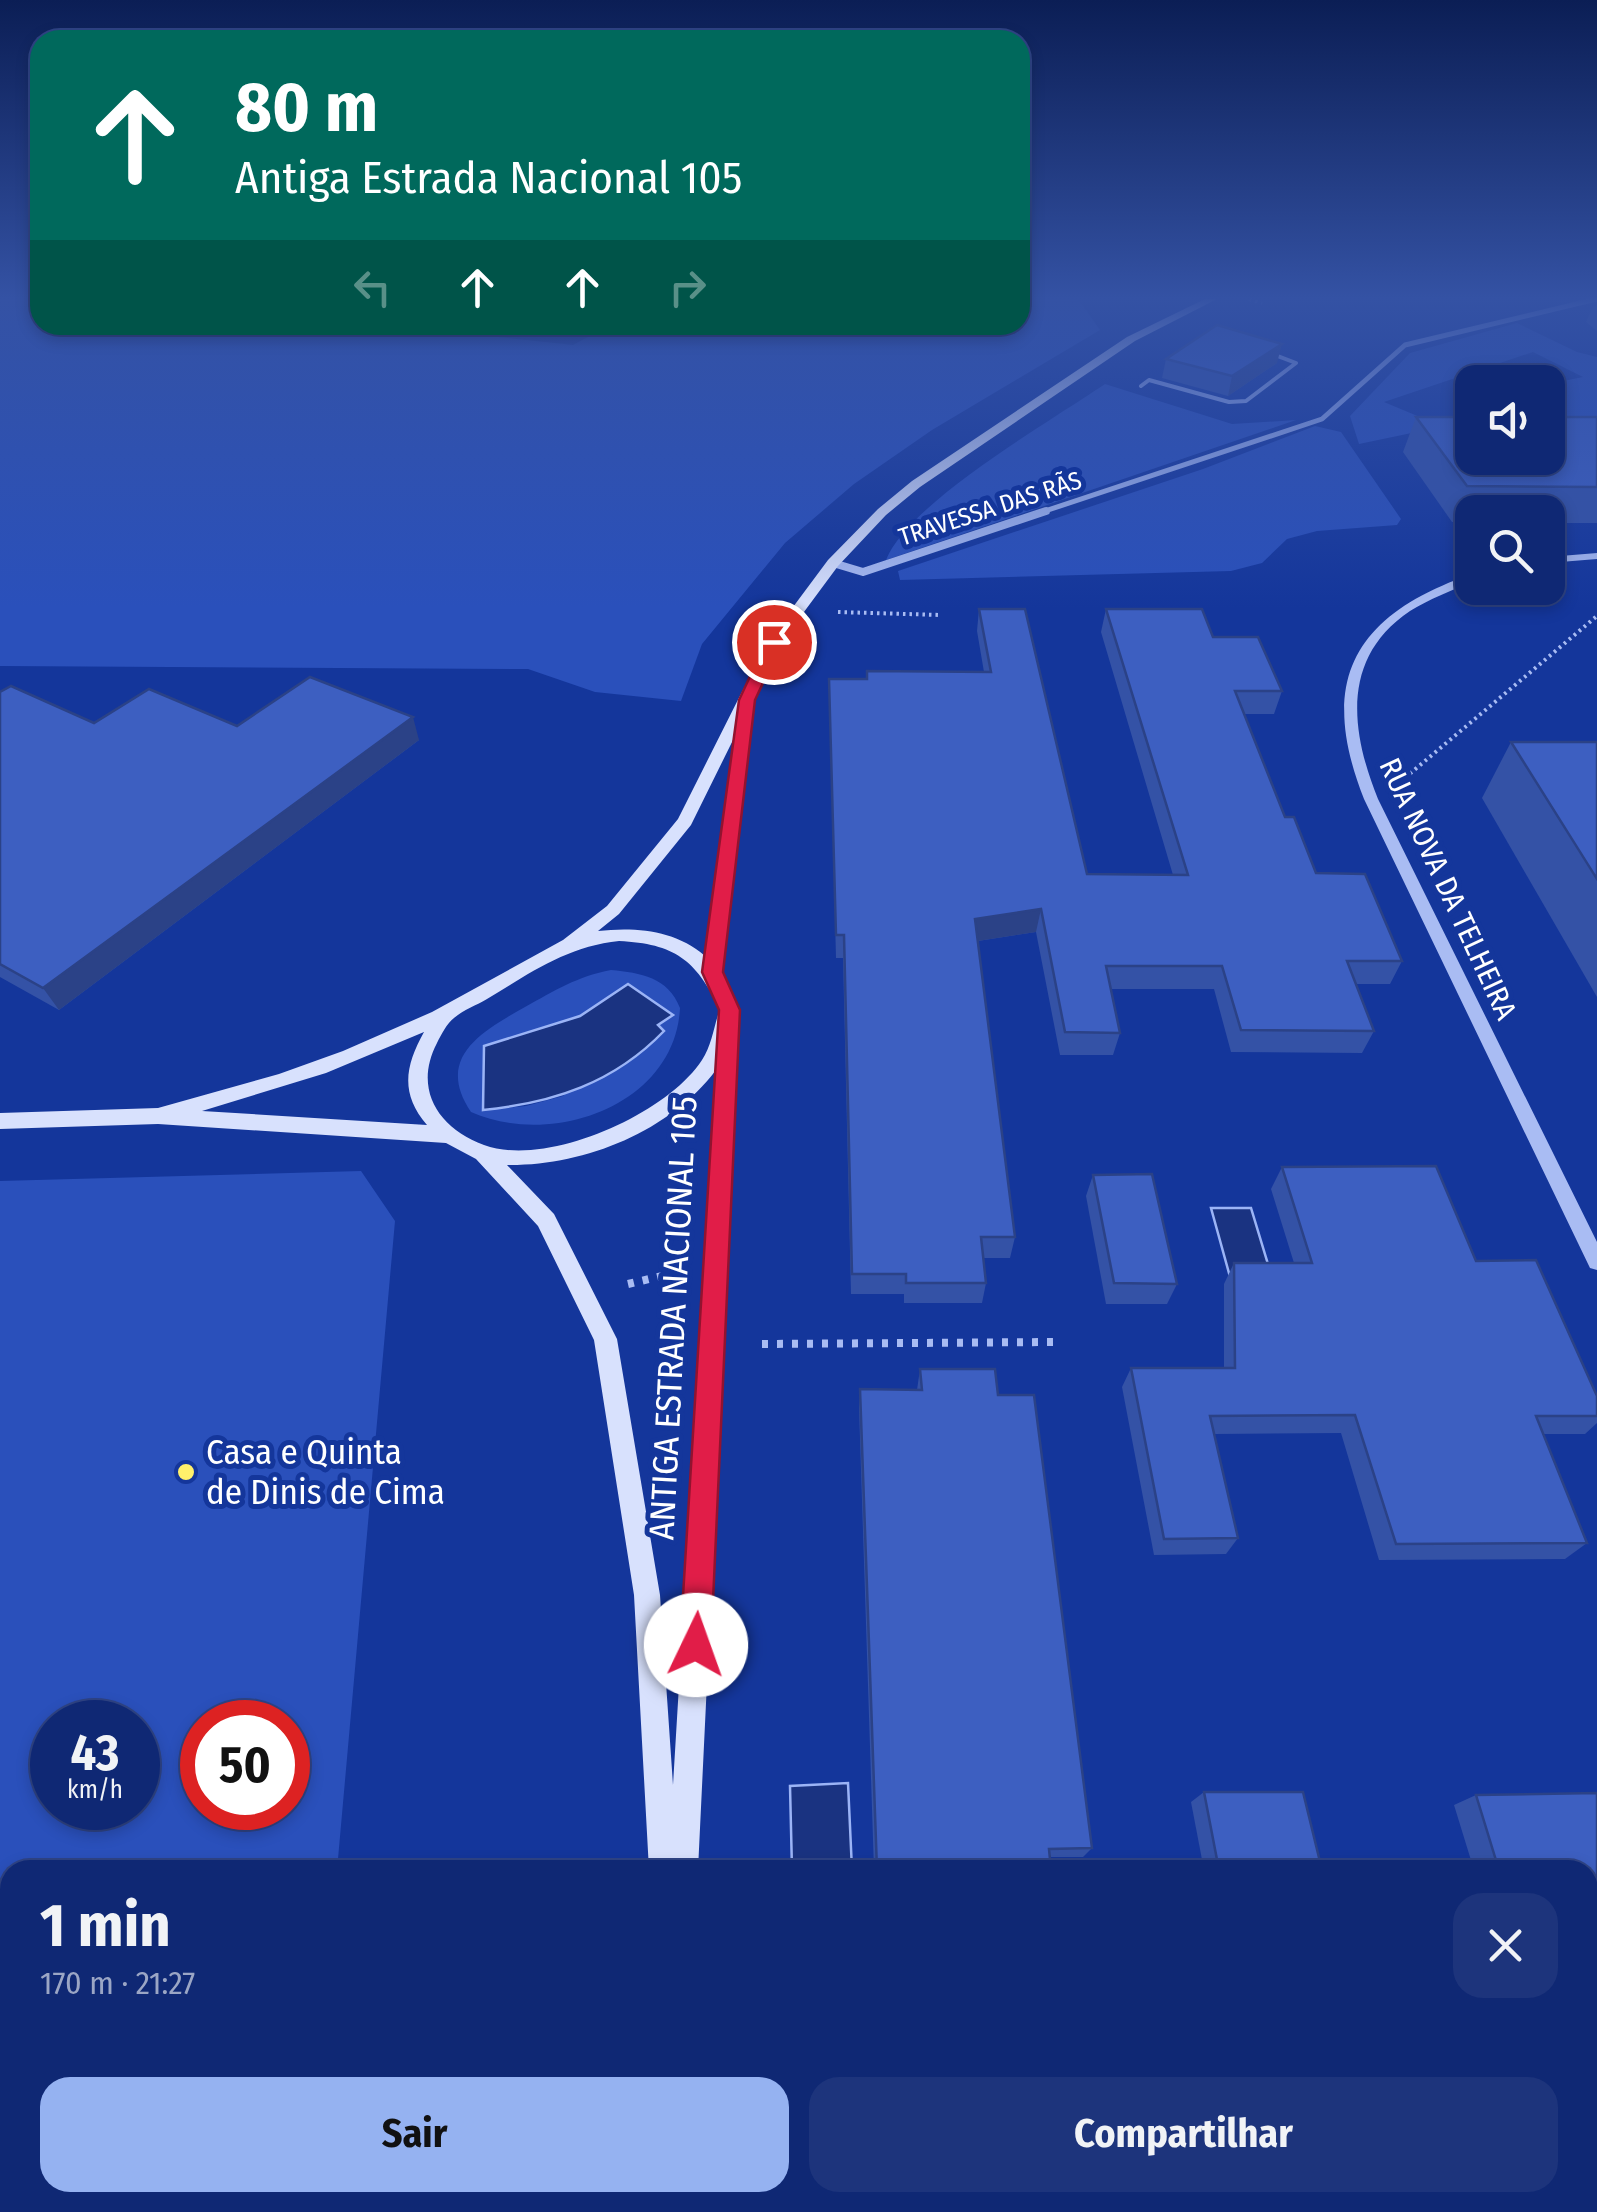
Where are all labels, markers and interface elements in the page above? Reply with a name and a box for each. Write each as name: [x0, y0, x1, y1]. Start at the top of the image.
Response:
text: 80 m: [235, 66, 378, 150]
icon: ahead: [70, 70, 200, 200]
text: Antiga Estrada Nacional 105: [235, 151, 742, 205]
icon: left: [345, 260, 400, 315]
icon: ahead: [450, 260, 505, 315]
icon: ahead: [555, 260, 610, 315]
icon: right: [660, 260, 715, 315]
map controls: [1455, 365, 1565, 605]
button: sound: [1455, 365, 1565, 475]
street label: TRAVESSA DAS RÃS: [895, 465, 1086, 553]
button: search: [1455, 495, 1565, 605]
pin: [732, 600, 817, 685]
icon: arrive: [747, 615, 802, 670]
street label: RUA NOVA DA TELHEIRA: [1372, 753, 1524, 1026]
street label: ANTIGA ESTRADA NACIONAL 105: [640, 1095, 706, 1541]
place label: Casa e Quinta de Dinis de Cima: [206, 1431, 445, 1513]
marker: Casa e Quinta de Dinis de Cima: [175, 1461, 197, 1483]
position arrow: [644, 1593, 748, 1697]
speed limit sign: 50: [180, 1700, 310, 1830]
text: 43: [71, 1723, 119, 1783]
text: km/h: [67, 1775, 123, 1805]
text: 1 min: [40, 1890, 171, 1962]
button: close: [1453, 1893, 1558, 1998]
text: 170 m · 21:27: [40, 1964, 195, 2002]
button: Sair: [40, 2077, 789, 2192]
button: Compartilhar: [809, 2077, 1558, 2192]

